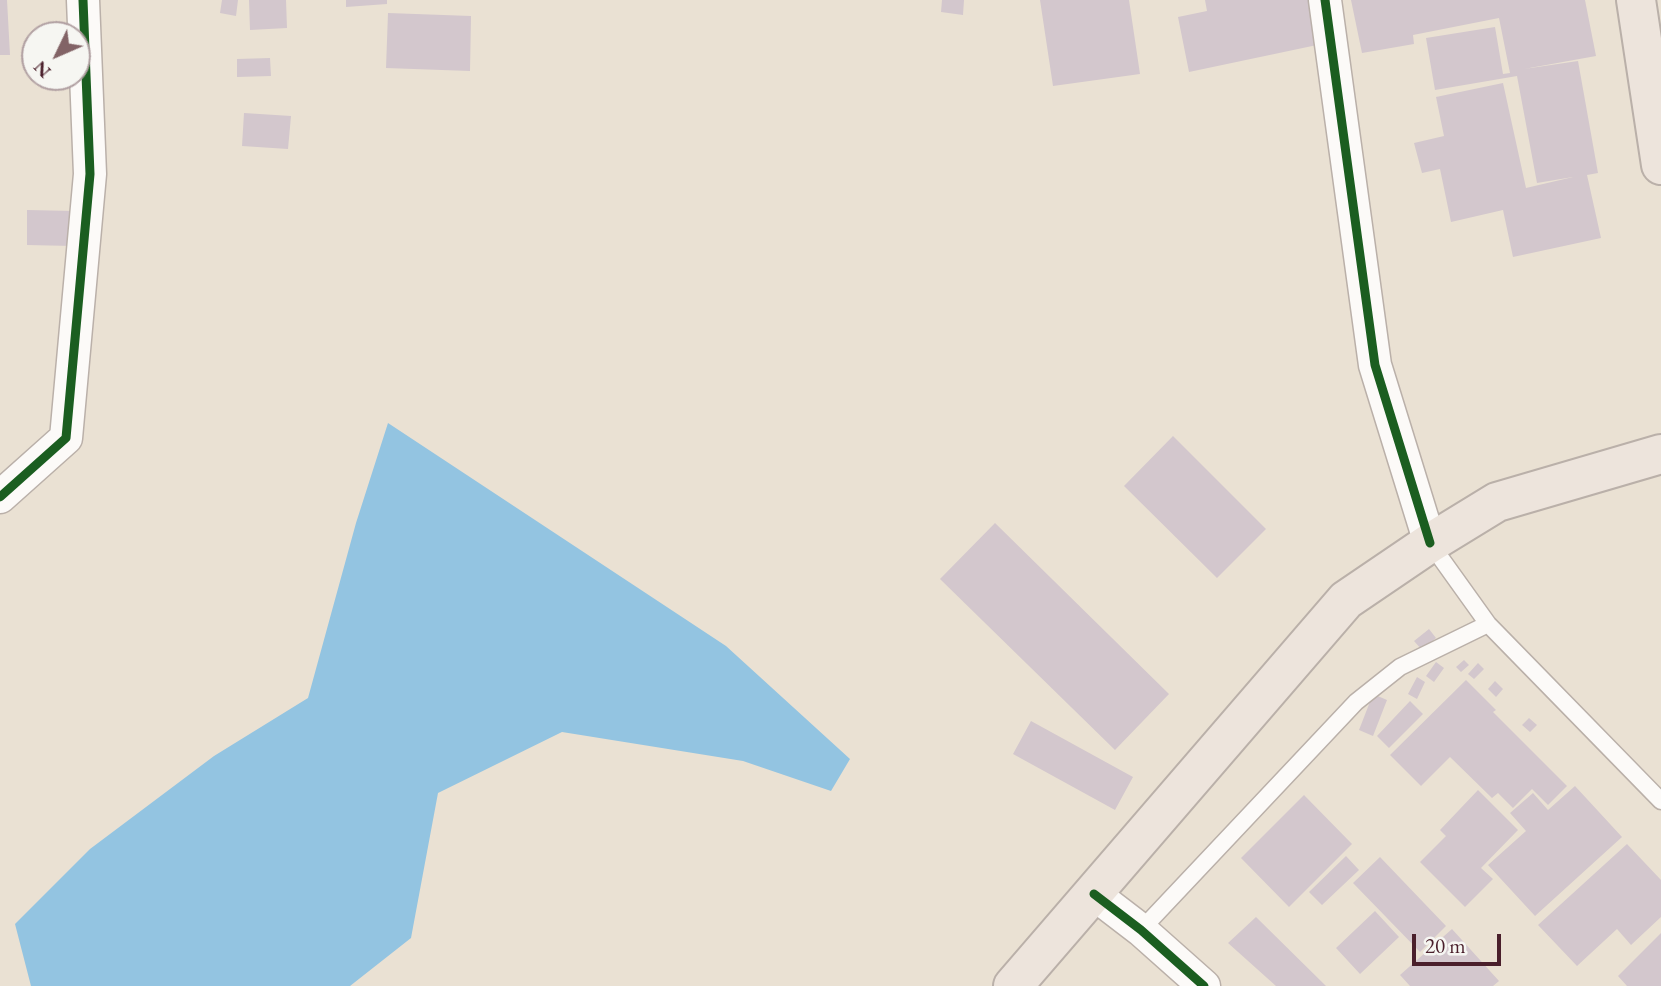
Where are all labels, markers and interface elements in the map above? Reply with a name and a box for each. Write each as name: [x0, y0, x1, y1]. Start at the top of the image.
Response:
north arrow: [21, 21, 91, 91]
text: N: [28, 55, 56, 84]
scale bar: [1416, 920, 1505, 964]
text: 20 m: [1425, 932, 1466, 959]

